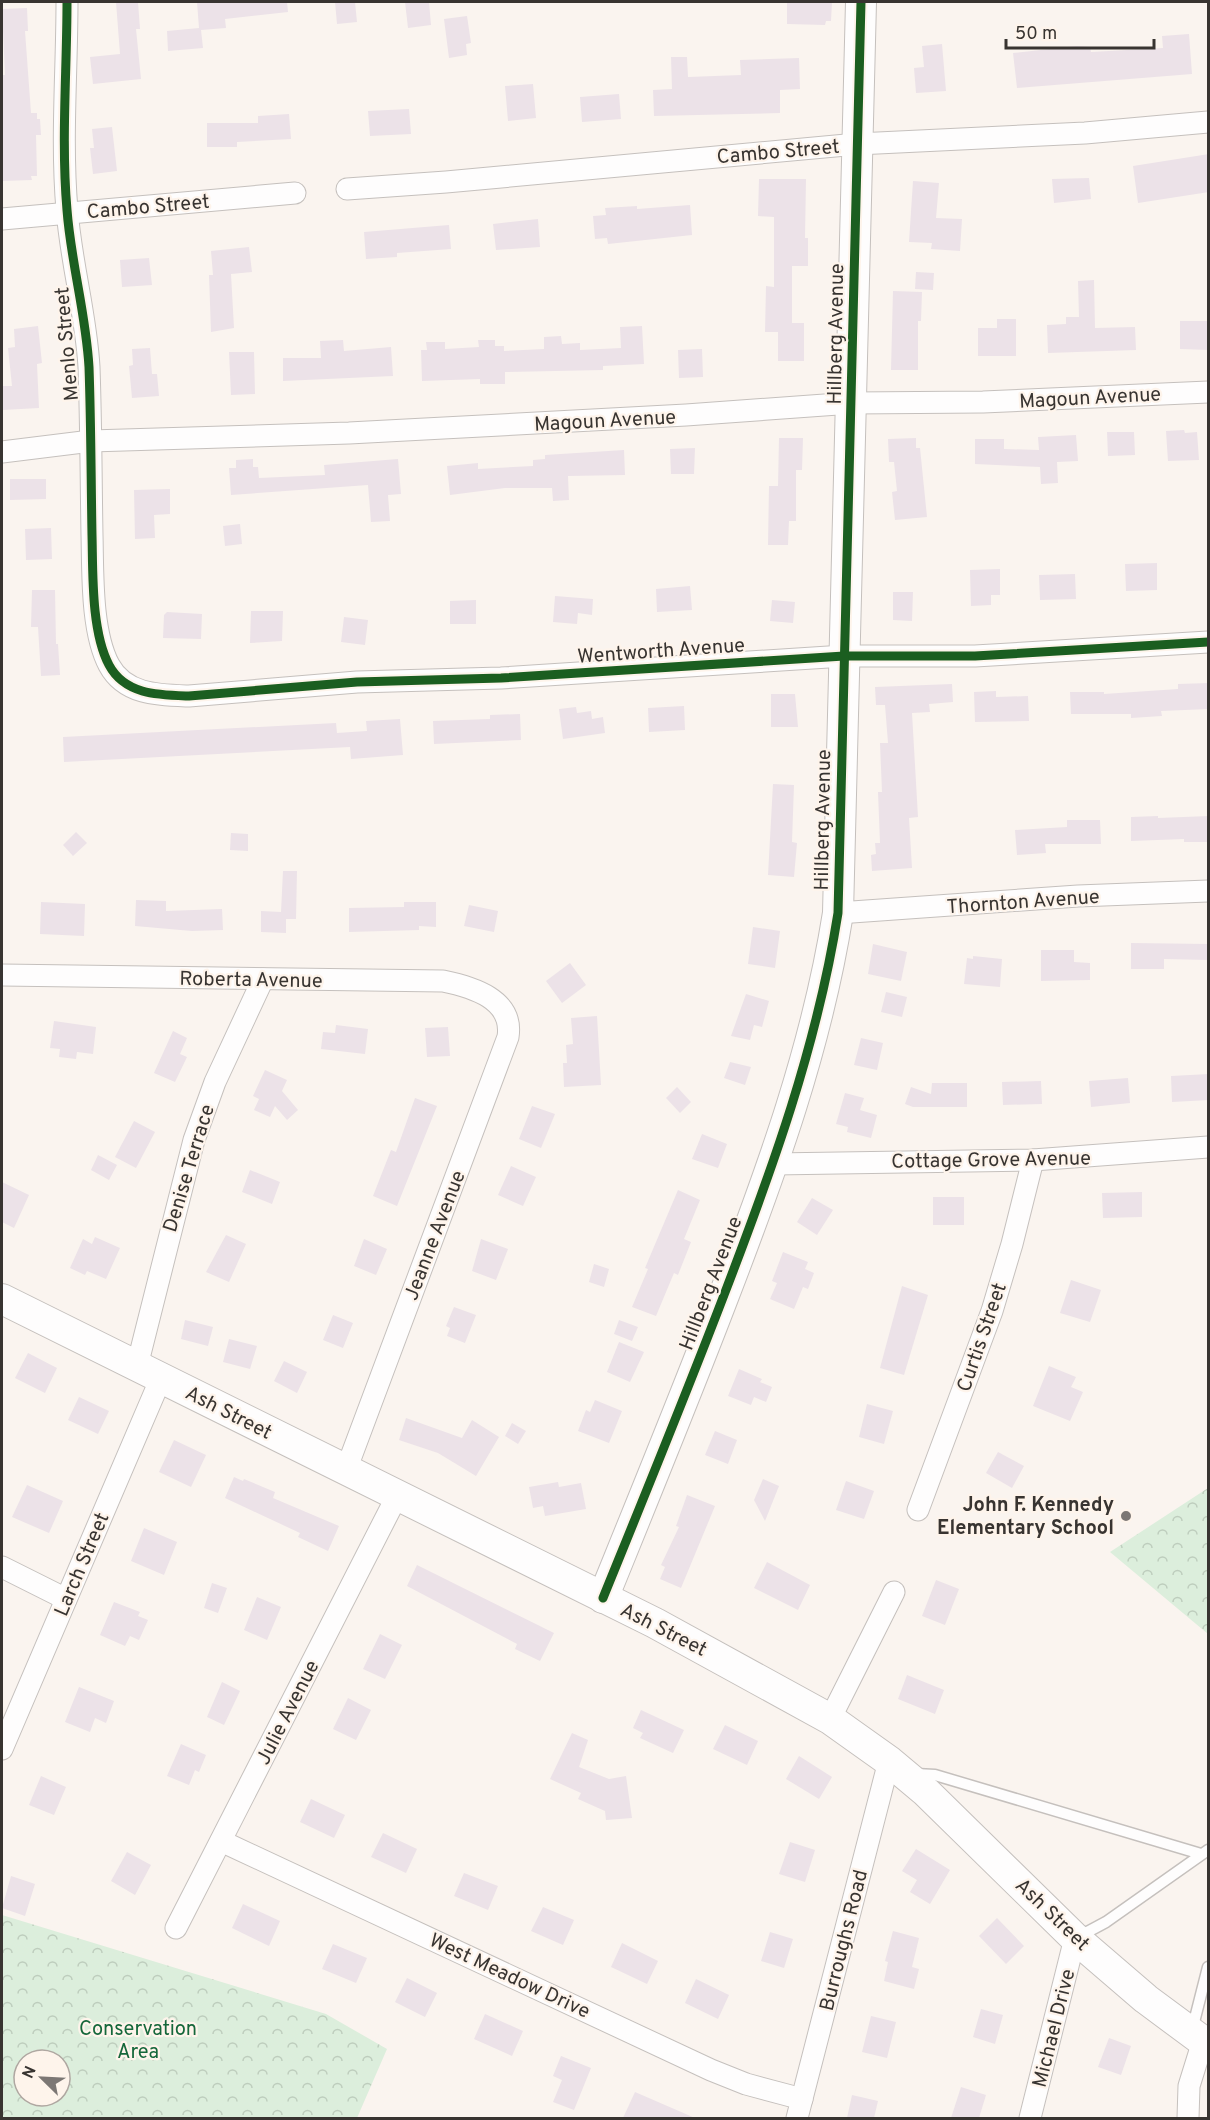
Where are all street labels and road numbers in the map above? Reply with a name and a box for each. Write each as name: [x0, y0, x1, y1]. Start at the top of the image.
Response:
street label: Cambo Street: [716, 135, 841, 171]
street label: Cambo Street: [86, 190, 211, 226]
street label: Hillberg Avenue: [823, 263, 851, 405]
street label: Menlo Street: [50, 286, 86, 402]
street label: Magoun Avenue: [1018, 382, 1162, 416]
street label: Magoun Avenue: [533, 405, 677, 439]
street label: Wentworth Avenue: [576, 633, 746, 671]
street label: Hillberg Avenue: [810, 749, 838, 891]
street label: Thornton Avenue: [946, 885, 1101, 921]
street label: Roberta Avenue: [179, 967, 323, 995]
street label: Denise Terrace: [158, 1102, 222, 1236]
street label: Cottage Grove Avenue: [891, 1146, 1091, 1176]
street label: Jeanne Avenue: [399, 1167, 473, 1304]
street label: Hillberg Avenue: [674, 1213, 749, 1354]
street label: Curtis Street: [952, 1280, 1014, 1396]
street label: Ash Street: [180, 1381, 276, 1447]
street label: Larch Street: [49, 1509, 116, 1621]
street label: Ash Street: [615, 1598, 711, 1664]
street label: Julie Avenue: [251, 1656, 326, 1770]
street label: Burroughs Road: [815, 1867, 875, 2014]
street label: Ash Street: [1009, 1873, 1094, 1957]
street label: West Meadow Drive: [425, 1928, 594, 2025]
street label: Michael Drive: [1028, 1966, 1082, 2091]

